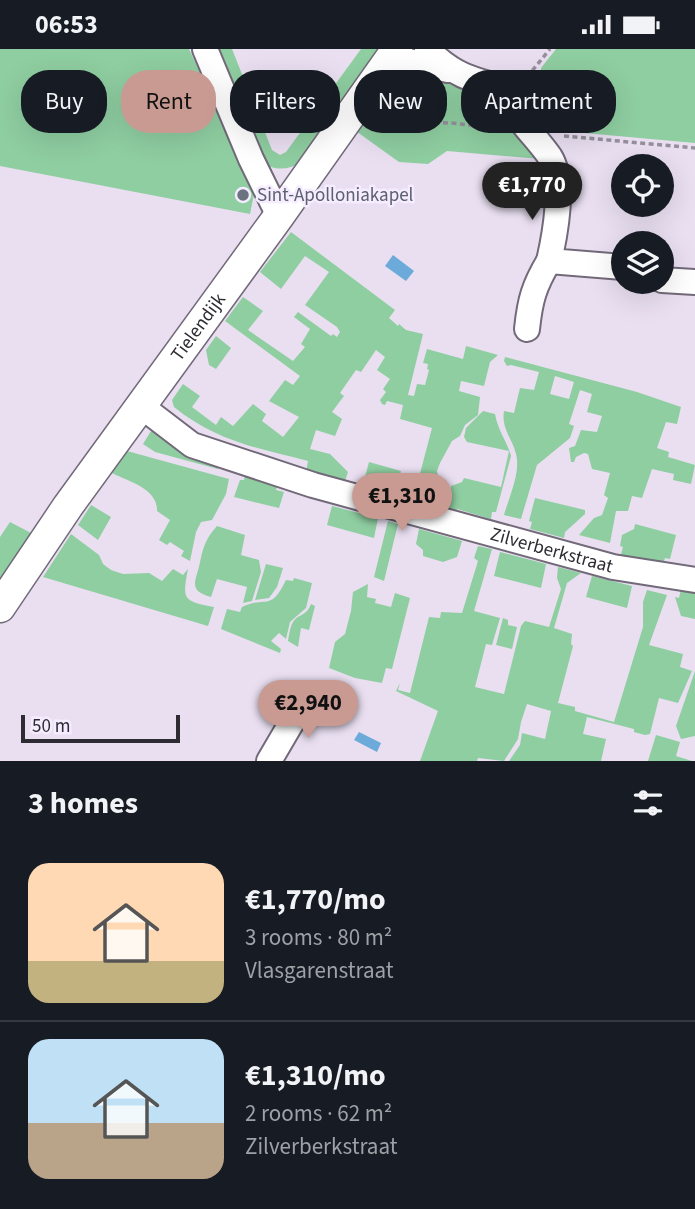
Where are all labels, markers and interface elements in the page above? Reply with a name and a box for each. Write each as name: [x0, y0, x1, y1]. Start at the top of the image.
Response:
text: 06:53: [35, 6, 98, 43]
chip: Buy: [21, 70, 107, 133]
chip: Rent: [121, 70, 216, 133]
chip: Filters: [230, 70, 340, 133]
chip: New: [354, 70, 447, 133]
chip: Apartment: [461, 70, 616, 133]
map controls: [611, 154, 674, 294]
button: locate: [611, 154, 674, 217]
pin: €1,770: [475, 163, 589, 222]
text: €1,770: [498, 168, 566, 201]
place label: Sint-Apolloniakapel: [257, 182, 414, 209]
marker: Sint-Apolloniakapel: [235, 187, 251, 203]
button: layers: [611, 231, 674, 294]
street label: Tielendijk: [164, 287, 232, 367]
pin: €1,310: [345, 473, 459, 533]
text: €1,310: [368, 479, 436, 512]
street label: Zilverberkstraat: [487, 521, 617, 580]
pin: €2,940: [251, 681, 365, 740]
text: €2,940: [274, 686, 342, 719]
scale bar: [21, 712, 180, 744]
text: 50 m: [32, 713, 70, 740]
text: 3 homes: [28, 782, 138, 825]
icon: filters: [629, 784, 667, 822]
text: €1,770/mo: [245, 878, 386, 921]
icon: home: [84, 891, 168, 975]
text: 3 rooms · 80 m²: [245, 921, 392, 954]
text: Vlasgarenstraat: [245, 954, 394, 987]
text: €1,310/mo: [245, 1054, 386, 1097]
icon: home: [84, 1067, 168, 1151]
text: 2 rooms · 62 m²: [245, 1097, 392, 1130]
text: Zilverberkstraat: [245, 1130, 398, 1163]

